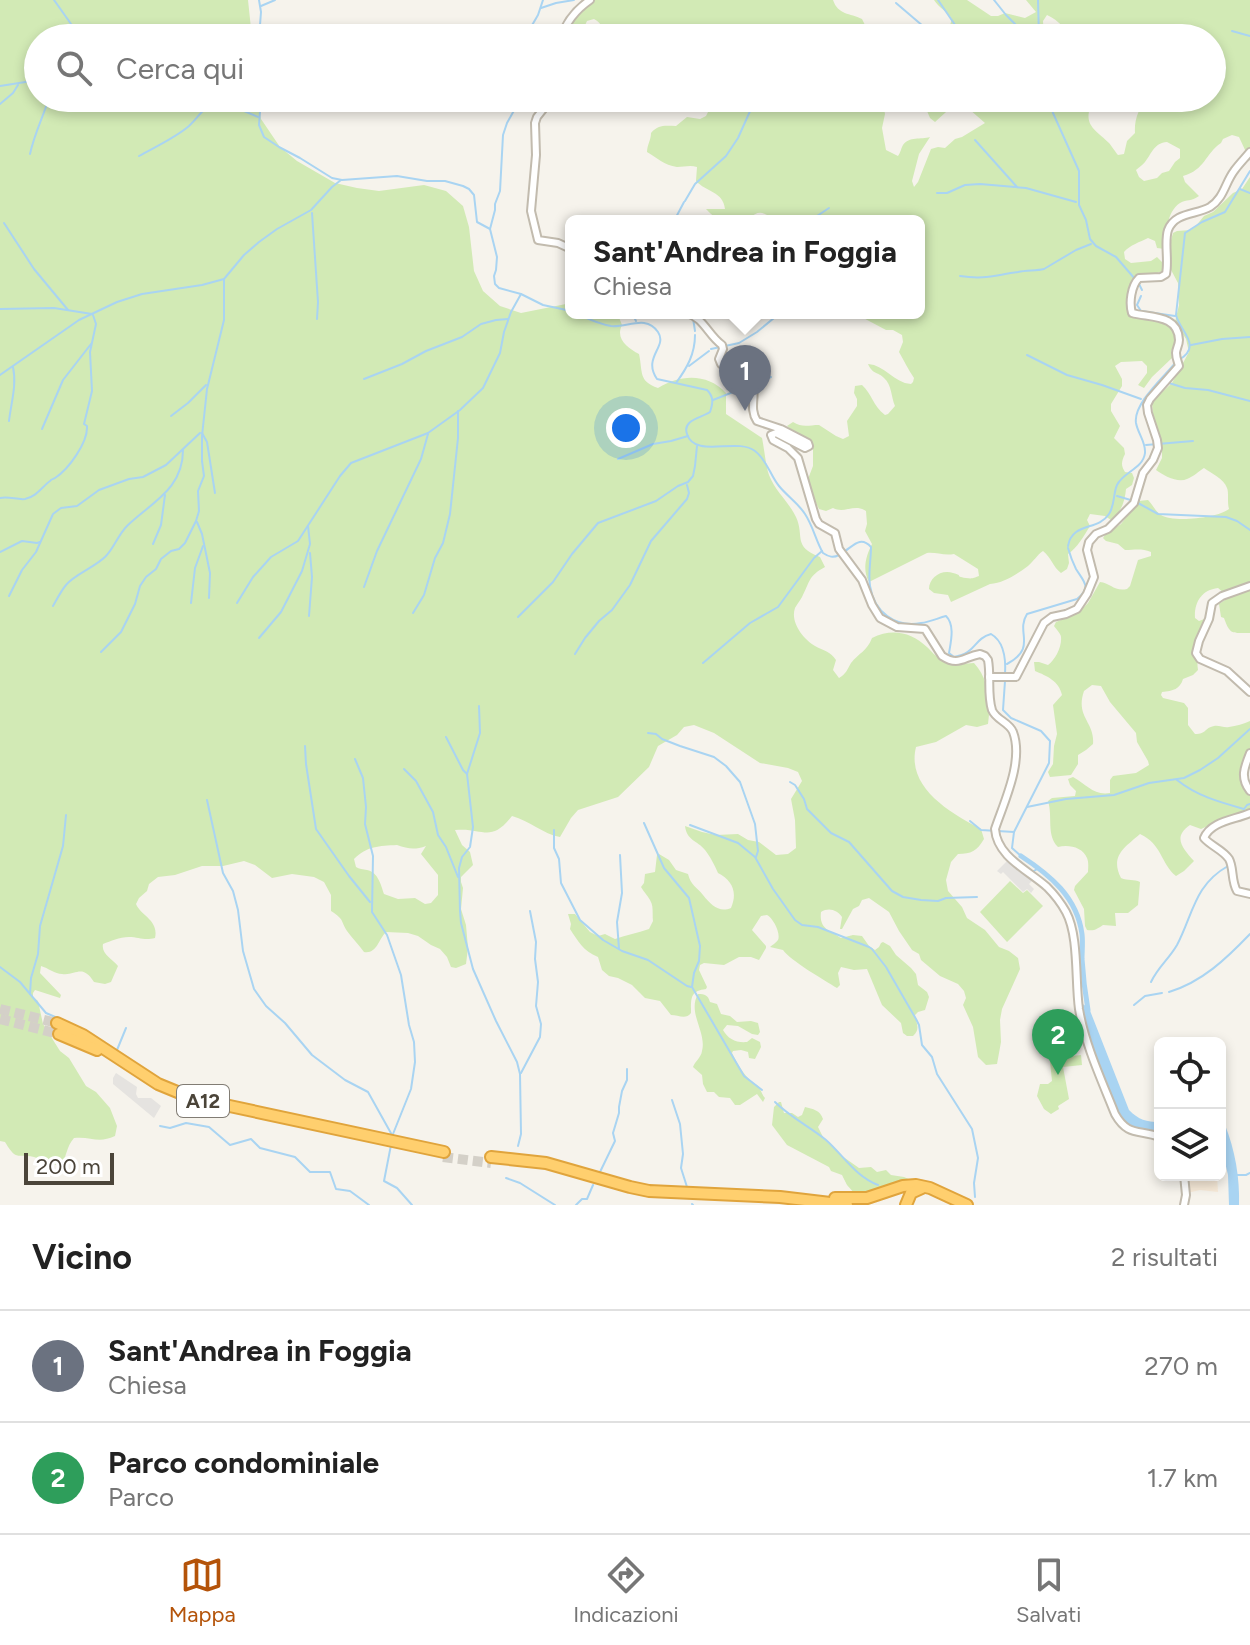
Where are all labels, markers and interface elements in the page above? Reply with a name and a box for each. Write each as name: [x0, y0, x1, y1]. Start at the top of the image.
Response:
search box: [24, 24, 1226, 112]
icon: search: [52, 46, 96, 90]
text: Cerca qui: [116, 50, 244, 87]
popup: [565, 215, 925, 319]
text: Sant'Andrea in Foggia: [593, 233, 897, 270]
text: Chiesa: [593, 270, 672, 302]
pin: 1: [719, 345, 771, 411]
your location: [606, 408, 646, 448]
pin: 2: [1032, 1009, 1084, 1075]
map controls: [1154, 1037, 1226, 1181]
button: locate: [1154, 1037, 1226, 1109]
road number: A12: [177, 1085, 229, 1117]
button: layers: [1154, 1109, 1226, 1181]
scale bar: [24, 1149, 114, 1185]
text: 200 m: [36, 1153, 101, 1180]
text: Vicino: [32, 1237, 132, 1278]
text: 2 risultati: [1111, 1241, 1218, 1273]
text: Sant'Andrea in Foggia: [108, 1332, 412, 1369]
text: 1: [53, 1350, 63, 1382]
text: 270 m: [1144, 1350, 1218, 1382]
text: Chiesa: [108, 1369, 187, 1401]
text: Parco condominiale: [108, 1444, 379, 1481]
text: 2: [50, 1462, 66, 1494]
text: 1.7 km: [1147, 1462, 1218, 1494]
text: Parco: [108, 1481, 174, 1513]
tab: Mappa: [169, 1553, 236, 1628]
tab: Indicazioni: [573, 1553, 679, 1628]
tab: Salvati: [1016, 1553, 1081, 1628]

